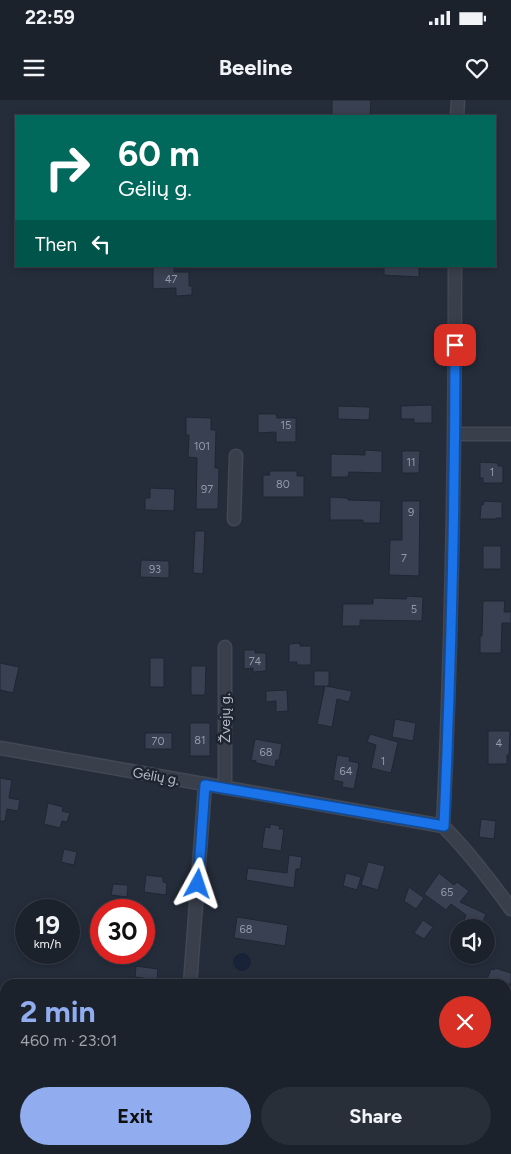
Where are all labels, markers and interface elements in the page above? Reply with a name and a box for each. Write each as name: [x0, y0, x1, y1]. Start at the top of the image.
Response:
text: 22:59: [25, 6, 75, 29]
icon: menu: [20, 54, 48, 82]
text: Beeline: [219, 54, 292, 81]
icon: heart: [463, 54, 491, 82]
text: 60 m: [118, 133, 200, 175]
icon: right: [35, 135, 100, 200]
text: Gėlių g.: [118, 175, 192, 202]
icon: left: [87, 230, 115, 258]
text: Then: [35, 233, 77, 256]
house number: 47: [165, 273, 177, 286]
pin: [434, 324, 476, 366]
icon: arrive: [441, 331, 469, 359]
house number: 15: [281, 419, 291, 432]
house number: 101: [194, 440, 210, 453]
house number: 11: [406, 456, 416, 469]
house number: 1: [490, 466, 494, 479]
house number: 80: [276, 478, 290, 491]
house number: 97: [201, 483, 213, 496]
house number: 9: [408, 506, 414, 519]
house number: 7: [401, 552, 407, 565]
house number: 93: [149, 563, 161, 576]
house number: 5: [411, 603, 417, 616]
house number: 74: [249, 655, 262, 668]
street label: Žvejų g.: [217, 693, 234, 743]
house number: 81: [194, 734, 206, 747]
house number: 70: [152, 735, 164, 748]
house number: 4: [496, 737, 503, 750]
house number: 68: [260, 746, 273, 759]
house number: 1: [381, 755, 385, 768]
street label: Gėlių g.: [131, 764, 181, 789]
house number: 64: [339, 765, 353, 778]
position arrow: [171, 857, 223, 909]
house number: 65: [441, 886, 453, 899]
speed limit sign: 30: [90, 899, 155, 964]
text: 19: [35, 910, 60, 940]
map controls: [450, 919, 495, 964]
button: sound: [450, 919, 495, 964]
house number: 68: [240, 923, 253, 936]
text: km/h: [34, 937, 61, 951]
text: 2 min: [20, 993, 96, 1030]
button: close: [439, 996, 491, 1048]
text: 460 m · 23:01: [20, 1031, 117, 1050]
button: Exit: [20, 1087, 251, 1145]
button: Share: [261, 1087, 491, 1145]

